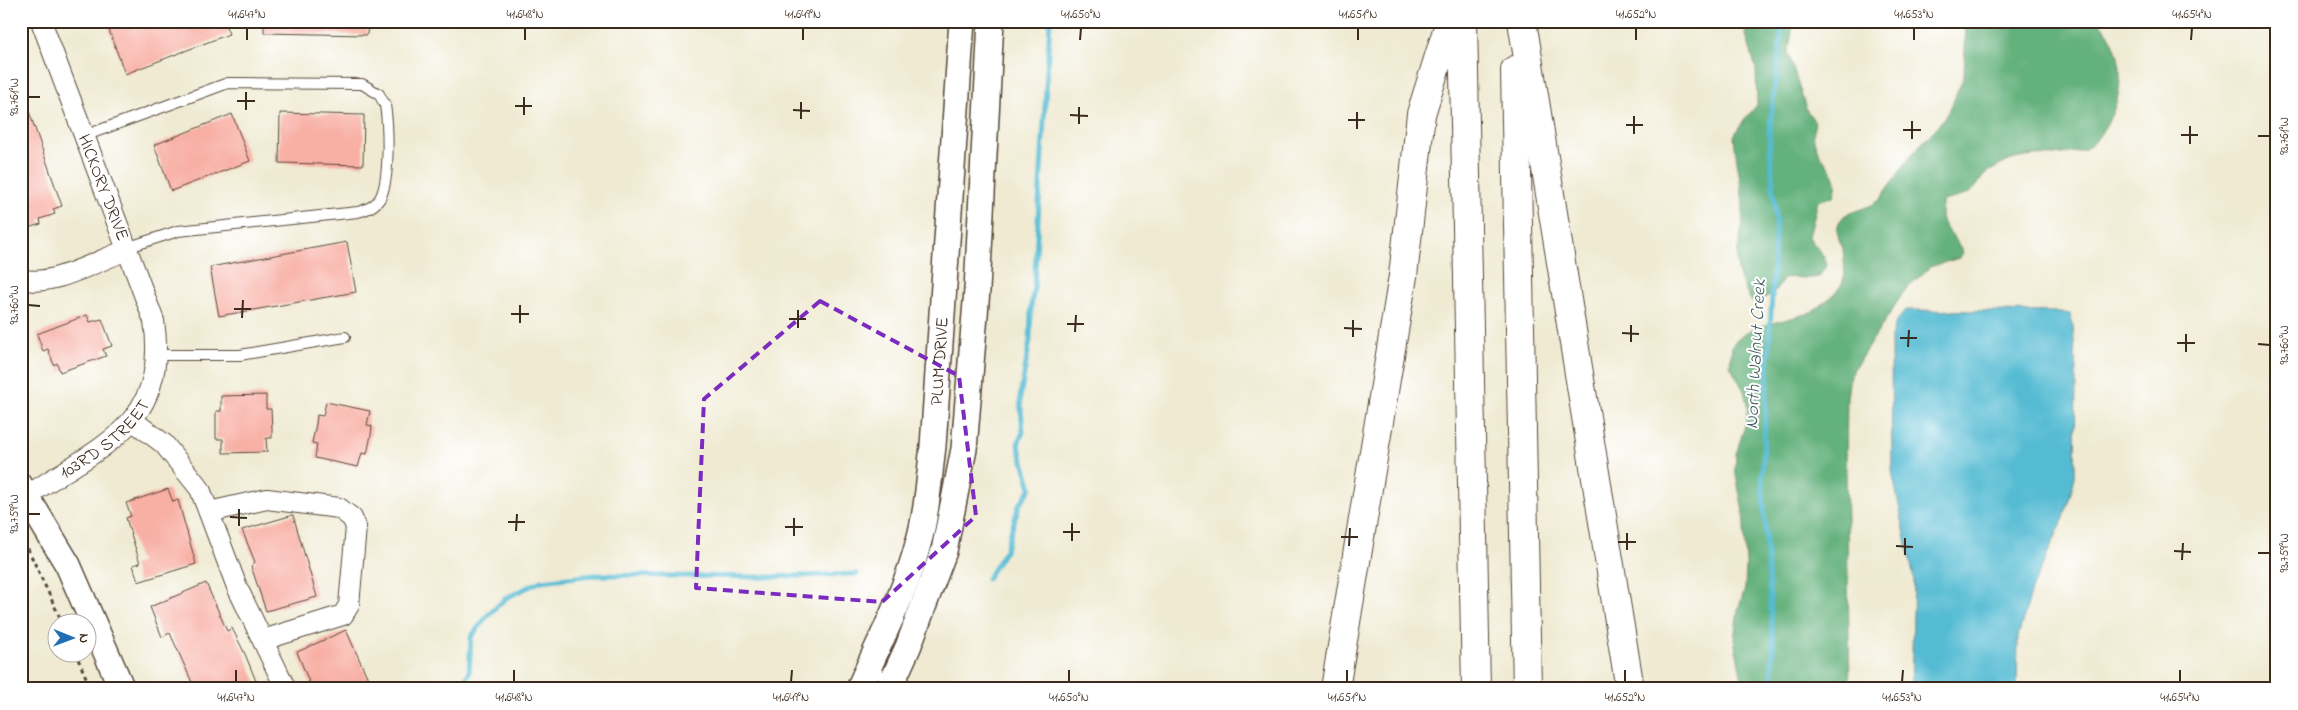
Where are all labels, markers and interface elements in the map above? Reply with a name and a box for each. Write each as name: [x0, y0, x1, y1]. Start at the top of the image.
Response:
text: 41.647°N: [228, 6, 266, 24]
text: 41.648°N: [506, 6, 544, 24]
text: 41.649°N: [785, 6, 821, 24]
text: 41.650°N: [1061, 6, 1101, 24]
text: 41.651°N: [1339, 6, 1377, 24]
text: 41.652°N: [1616, 6, 1656, 24]
text: 41.653°N: [1894, 6, 1934, 24]
text: 41.654°N: [2172, 6, 2212, 24]
text: 93.761°W: [6, 78, 24, 116]
text: 93.761°W: [2276, 117, 2294, 155]
street label: HICKORY DRIVE: [70, 131, 134, 245]
water label: North Walnut Creek: [1739, 278, 1774, 430]
text: 93.760°W: [6, 286, 24, 324]
street label: PLUM DRIVE: [925, 316, 957, 406]
text: 93.760°W: [2276, 326, 2294, 364]
street label: 103RD STREET: [55, 395, 158, 487]
text: 93.759°W: [6, 495, 24, 533]
text: 93.759°W: [2276, 534, 2294, 572]
north arrow: [48, 612, 98, 662]
text: N: [73, 633, 94, 643]
text: 41.647°N: [217, 689, 255, 707]
text: 41.648°N: [495, 689, 533, 707]
text: 41.649°N: [773, 689, 809, 707]
text: 41.650°N: [1049, 689, 1089, 707]
text: 41.651°N: [1328, 689, 1366, 707]
text: 41.652°N: [1605, 689, 1645, 707]
text: 41.653°N: [1882, 689, 1922, 707]
text: 41.654°N: [2160, 689, 2200, 707]

